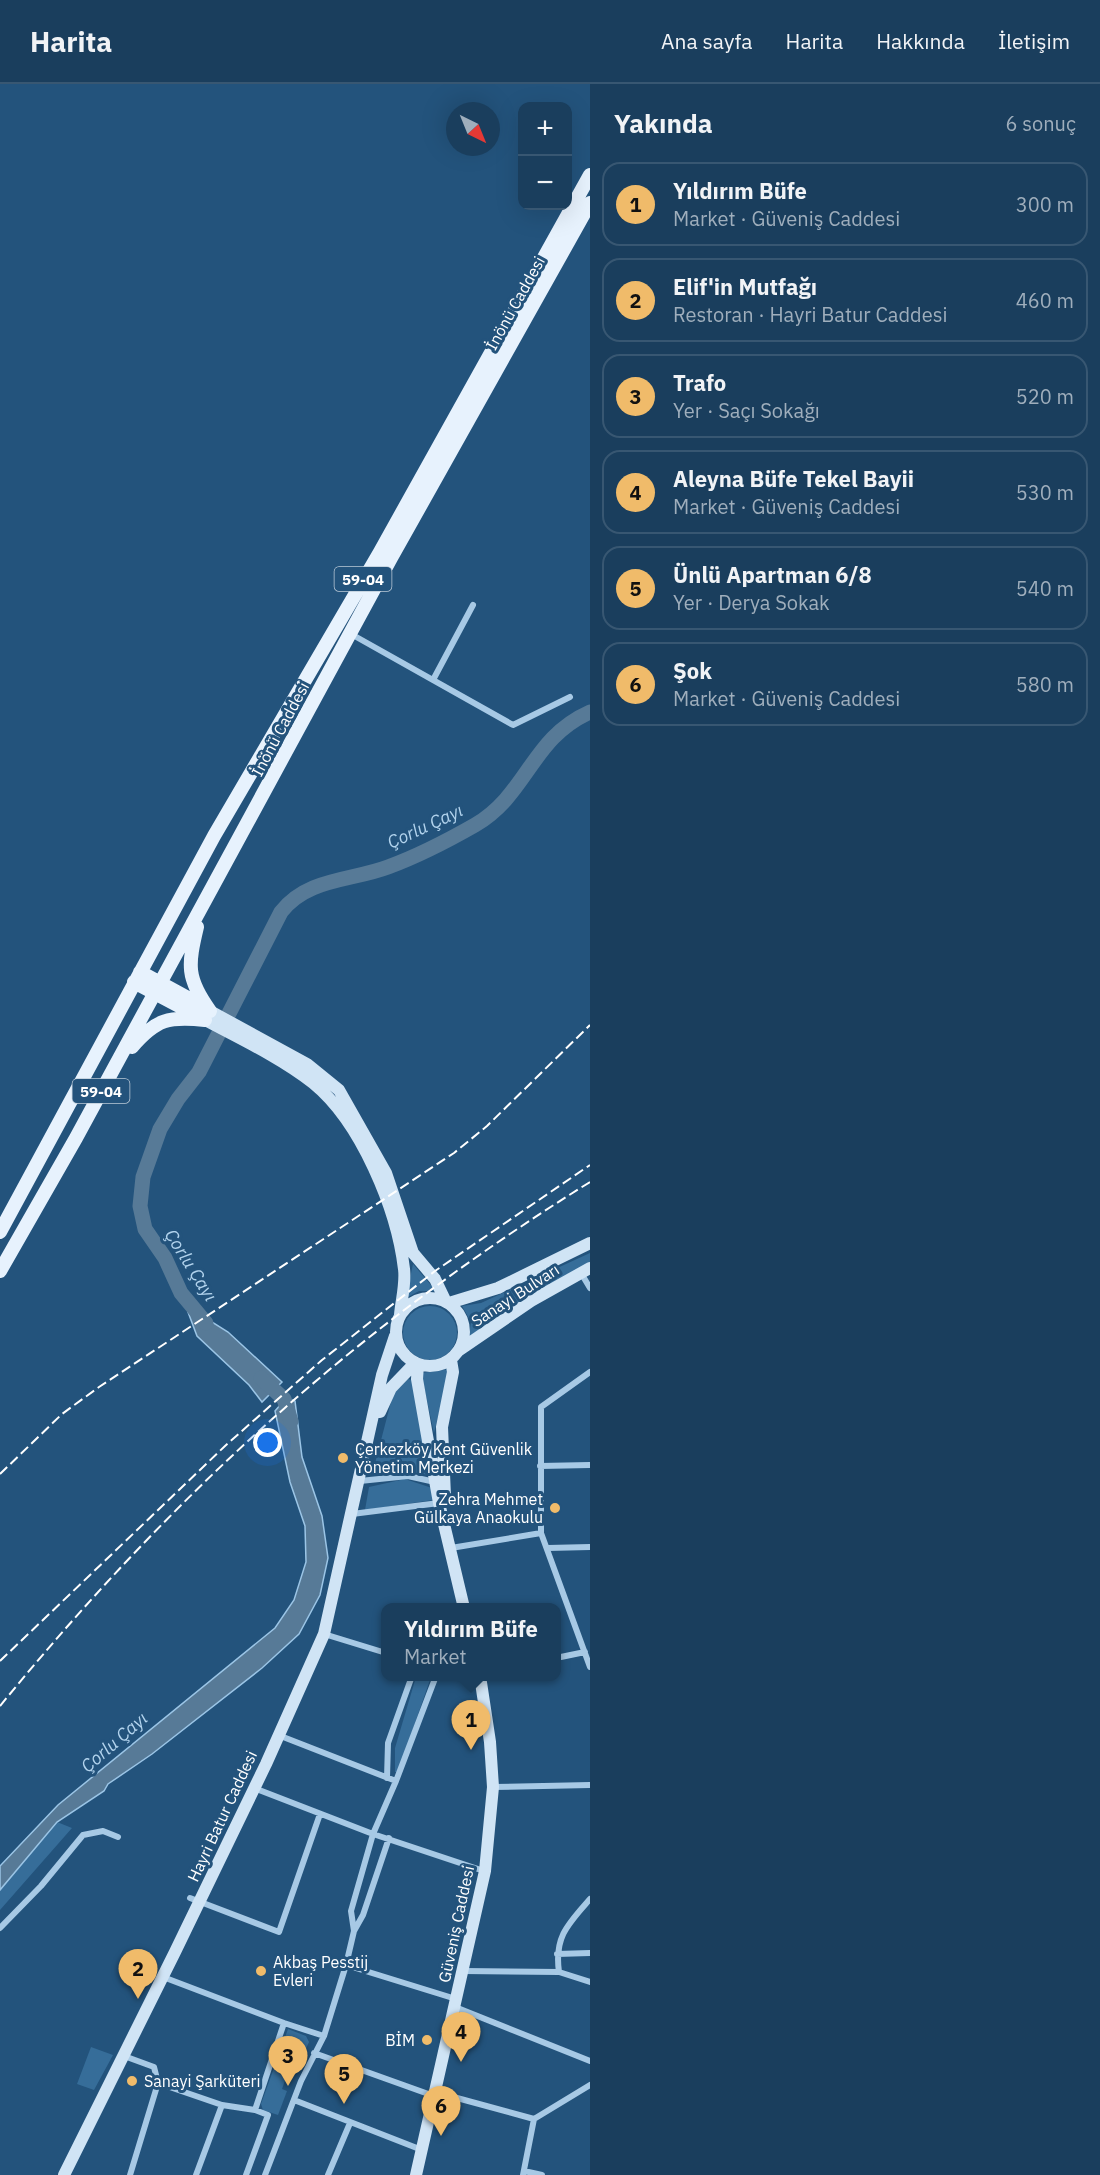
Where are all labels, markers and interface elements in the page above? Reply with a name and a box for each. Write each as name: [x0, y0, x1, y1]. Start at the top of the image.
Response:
text: Harita: [30, 23, 112, 60]
text: Ana sayfa: [661, 27, 753, 55]
text: Harita: [786, 27, 843, 55]
text: Hakkında: [876, 27, 965, 55]
text: İletişim: [998, 27, 1070, 55]
north arrow: [446, 102, 500, 156]
map controls: [518, 102, 572, 210]
button: +: [518, 102, 572, 156]
text: Yakında: [614, 106, 713, 140]
text: 6 sonuç: [1006, 110, 1076, 137]
button: −: [518, 156, 572, 210]
text: Yıldırım Büfe: [673, 176, 807, 205]
text: 1: [630, 191, 642, 218]
text: 300 m: [1016, 191, 1074, 218]
text: Market · Güveniş Caddesi: [673, 205, 900, 232]
street label: İnönü Caddesi: [481, 253, 549, 353]
text: Elif'in Mutfağı: [673, 272, 817, 301]
text: 2: [630, 287, 642, 314]
text: 460 m: [1016, 287, 1074, 314]
text: Restoran · Hayri Batur Caddesi: [673, 301, 947, 328]
text: Trafo: [673, 368, 726, 397]
text: 3: [630, 383, 642, 410]
text: 520 m: [1016, 383, 1074, 410]
text: Yer · Saçı Sokağı: [673, 397, 820, 424]
text: Aleyna Büfe Tekel Bayii: [673, 464, 914, 493]
text: 4: [630, 479, 642, 506]
text: 530 m: [1016, 479, 1074, 506]
text: Market · Güveniş Caddesi: [673, 493, 900, 520]
text: Ünlü Apartman 6/8: [673, 560, 872, 589]
road number: 59-04: [334, 567, 392, 591]
text: 5: [630, 575, 642, 602]
text: 540 m: [1016, 575, 1074, 602]
text: Yer · Derya Sokak: [673, 589, 830, 616]
text: Şok: [673, 656, 712, 685]
text: 6: [630, 671, 642, 698]
text: 580 m: [1016, 671, 1074, 698]
street label: İnönü Caddesi: [247, 678, 313, 780]
text: Market · Güveniş Caddesi: [673, 685, 900, 712]
water label: Çorlu Çayı: [383, 798, 467, 854]
road number: 59-04: [72, 1079, 130, 1103]
water label: Çorlu Çayı: [160, 1225, 222, 1305]
street label: Sanayi Bulvarı: [467, 1259, 563, 1331]
your location: [253, 1428, 282, 1457]
place label: Çerkezköy Kent Güvenlik Yönetim Merkezi: [355, 1439, 533, 1477]
marker: Çerkezköy Kent Güvenlik Yönetim Merkezi: [336, 1451, 350, 1465]
place label: Zehra Mehmet Gülkaya Anaokulu: [414, 1489, 543, 1527]
marker: Zehra Mehmet Gülkaya Anaokulu: [548, 1501, 562, 1515]
popup: [381, 1603, 561, 1681]
text: Yıldırım Büfe: [404, 1614, 538, 1643]
text: Market: [404, 1643, 466, 1670]
pin: 1: [452, 1700, 490, 1750]
water label: Çorlu Çayı: [76, 1707, 152, 1777]
street label: Hayri Batur Caddesi: [183, 1747, 261, 1885]
street label: Güveniş Caddesi: [434, 1864, 478, 1984]
pin: 2: [118, 1950, 158, 1999]
place label: Akbaş Pesstij Evleri: [273, 1952, 368, 1990]
marker: Akbaş Pesstij Evleri: [254, 1964, 268, 1978]
pin: 4: [442, 2012, 480, 2062]
place label: BİM: [385, 2030, 415, 2050]
marker: BİM: [420, 2033, 434, 2047]
pin: 3: [268, 2036, 308, 2086]
pin: 5: [324, 2054, 364, 2104]
place label: Sanayi Şarküteri: [144, 2071, 260, 2091]
marker: Sanayi Şarküteri: [125, 2074, 139, 2088]
pin: 6: [422, 2086, 460, 2136]

